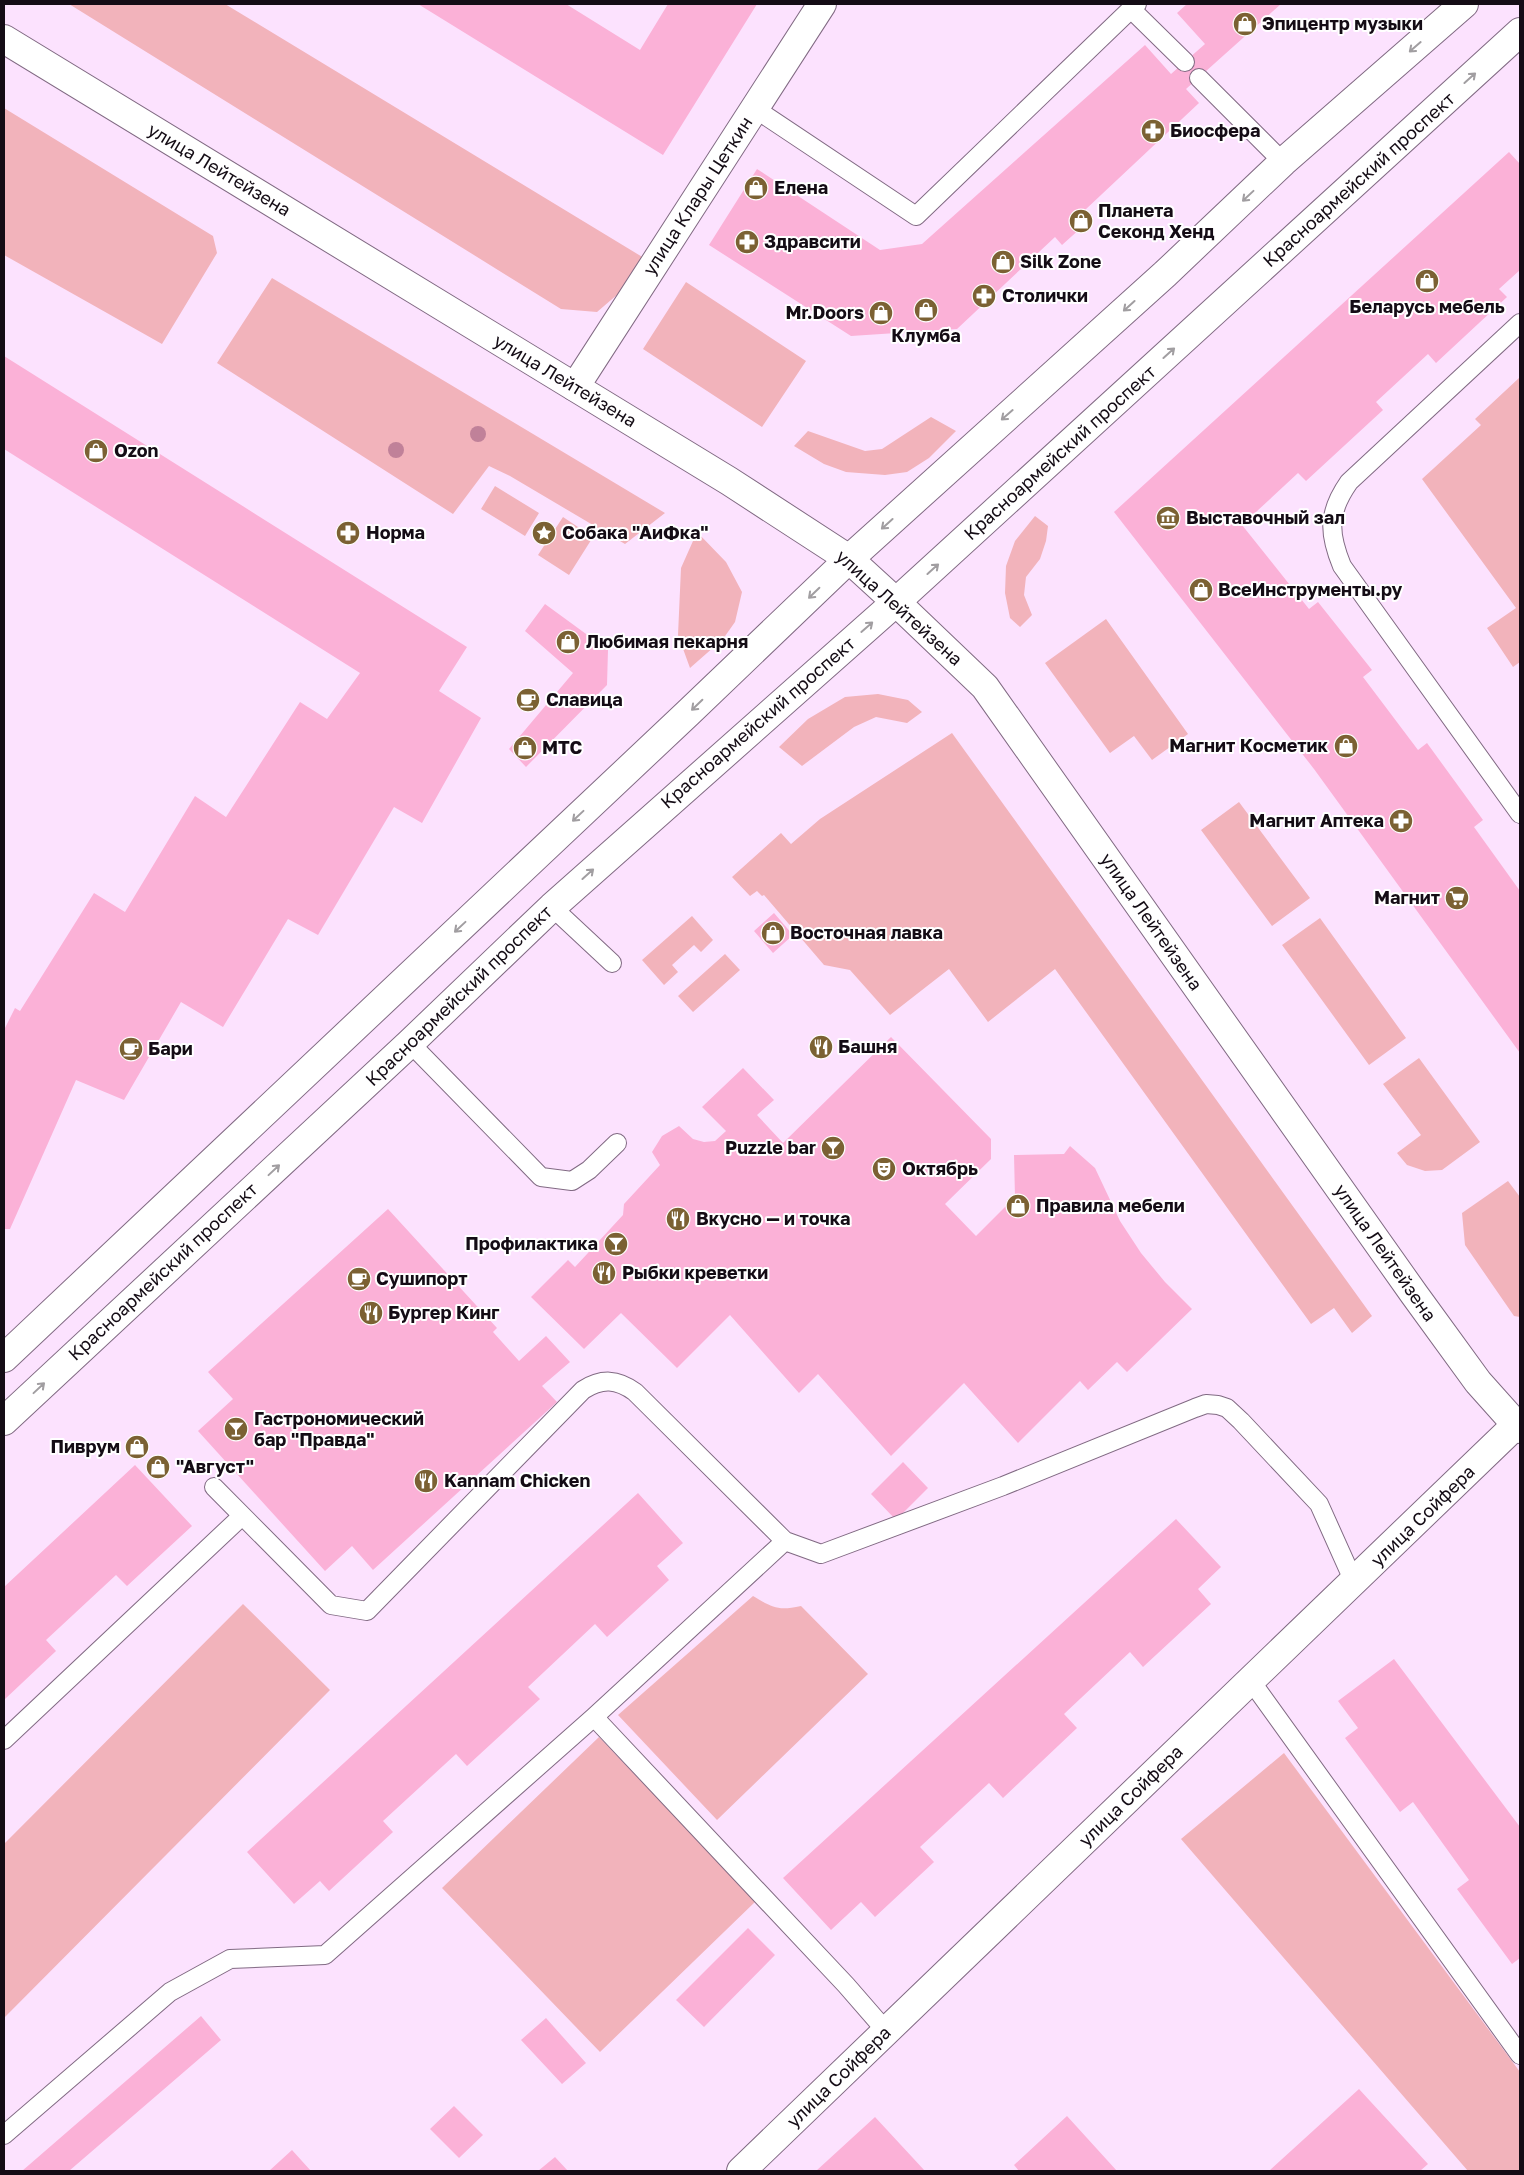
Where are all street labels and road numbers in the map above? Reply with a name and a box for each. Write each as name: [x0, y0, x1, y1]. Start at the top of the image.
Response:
street label: Красноармейский проспект: [1258, 87, 1459, 271]
street label: улица Клары Цеткин: [638, 112, 757, 279]
street label: улица Лейтейзена: [144, 118, 295, 220]
street label: улица Лейтейзена: [490, 329, 641, 431]
street label: Красноармейский проспект: [959, 360, 1160, 544]
street label: улица Лейтейзена: [832, 545, 967, 670]
street label: Красноармейский проспект: [656, 632, 859, 813]
street label: улица Лейтейзена: [1096, 849, 1207, 994]
street label: Красноармейский проспект: [361, 900, 556, 1090]
street label: Красноармейский проспект: [63, 1178, 262, 1365]
street label: улица Лейтейзена: [1330, 1180, 1441, 1325]
street label: улица Сойфера: [1366, 1460, 1479, 1571]
street label: улица Сойфера: [1074, 1740, 1187, 1851]
street label: улица Сойфера: [782, 2021, 895, 2132]

